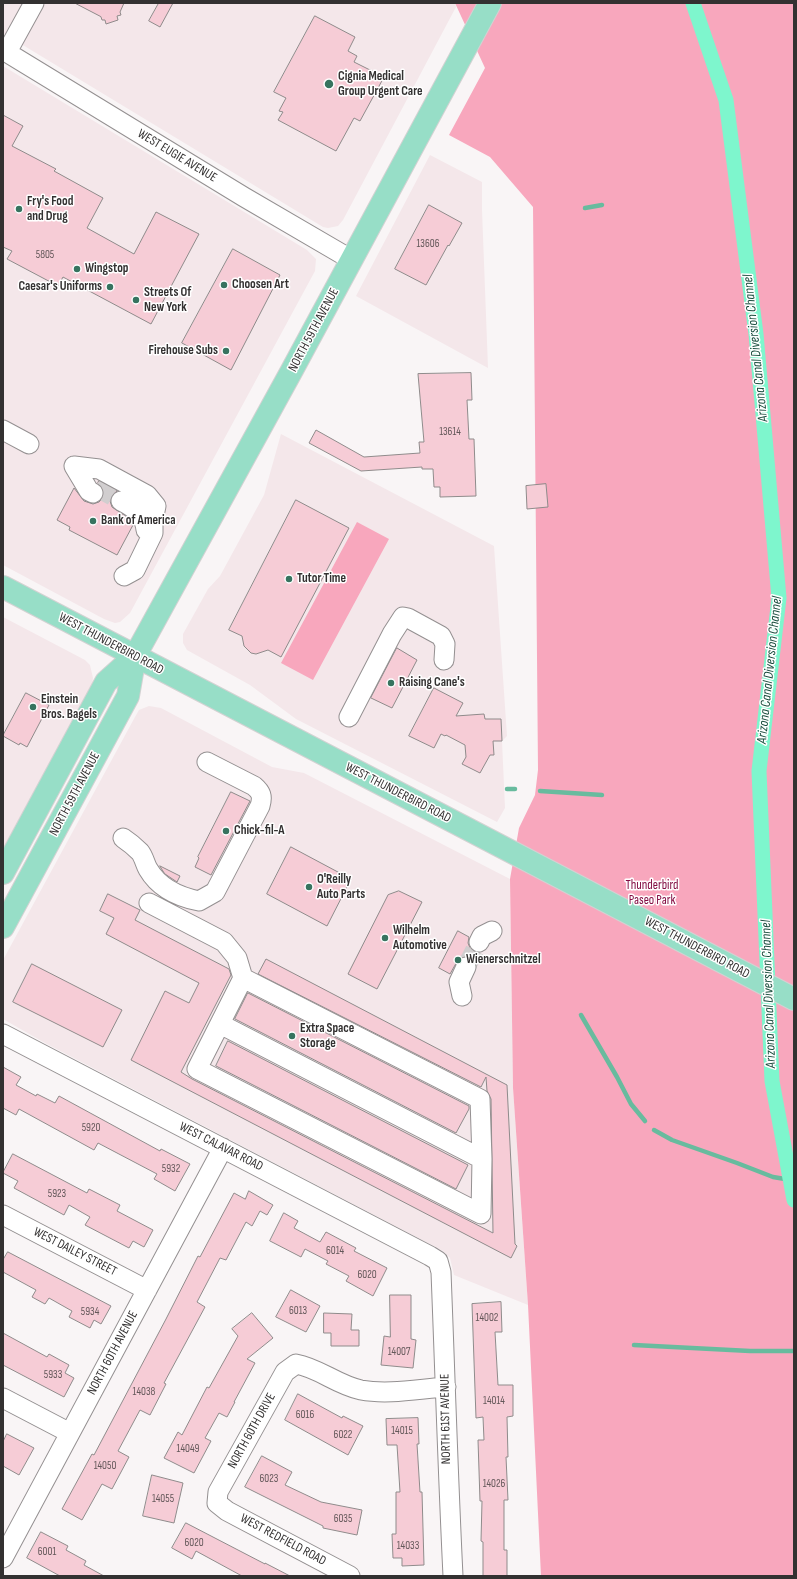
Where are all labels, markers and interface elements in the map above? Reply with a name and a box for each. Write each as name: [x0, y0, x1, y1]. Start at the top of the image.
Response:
place label: Cignia Medical Group Urgent Care: [338, 69, 423, 100]
marker: Cignia Medical Group Urgent Care: [323, 78, 335, 90]
street label: WEST EUGIE AVENUE: [134, 126, 220, 186]
place label: Fry's Food and Drug: [27, 194, 73, 225]
marker: Fry's Food and Drug: [14, 204, 24, 214]
house number: 13606: [417, 237, 439, 251]
house number: 5805: [36, 248, 54, 262]
place label: Wingstop: [85, 261, 128, 277]
marker: Wingstop: [72, 264, 82, 274]
water label: Arizona Canal Diversion Channel: [740, 273, 772, 423]
place label: Choosen Art: [232, 277, 289, 293]
place label: Caesar's Uniforms: [18, 279, 102, 295]
marker: Choosen Art: [219, 280, 229, 290]
marker: Caesar's Uniforms: [105, 282, 115, 292]
place label: Streets Of New York: [144, 285, 191, 316]
street label: NORTH 59TH AVENUE: [285, 285, 343, 375]
marker: Streets Of New York: [131, 295, 141, 305]
place label: Firehouse Subs: [149, 343, 218, 359]
marker: Firehouse Subs: [221, 346, 231, 356]
house number: 13614: [439, 425, 461, 439]
place label: Bank of America: [101, 513, 175, 529]
marker: Bank of America: [88, 516, 98, 526]
place label: Tutor Time: [297, 571, 346, 587]
marker: Tutor Time: [284, 574, 294, 584]
water label: Arizona Canal Diversion Channel: [754, 595, 786, 745]
street label: WEST THUNDERBIRD ROAD: [56, 610, 166, 678]
place label: Raising Cane's: [399, 675, 465, 691]
marker: Raising Cane's: [386, 678, 396, 688]
place label: Einstein Bros. Bagels: [41, 692, 97, 723]
marker: Einstein Bros. Bagels: [28, 702, 38, 712]
street label: NORTH 59TH AVENUE: [46, 749, 104, 839]
street label: WEST THUNDERBIRD ROAD: [343, 760, 453, 826]
place label: Chick-fil-A: [234, 823, 284, 839]
marker: Chick-fil-A: [221, 826, 231, 836]
place label: O'Reilly Auto Parts: [317, 872, 365, 903]
park label: Thunderbird Paseo Park: [626, 878, 678, 909]
marker: O'Reilly Auto Parts: [304, 882, 314, 892]
street label: WEST THUNDERBIRD ROAD: [642, 914, 752, 982]
water label: Arizona Canal Diversion Channel: [758, 920, 780, 1068]
place label: Wilhelm Automotive: [393, 923, 447, 954]
marker: Wilhelm Automotive: [380, 933, 390, 943]
place label: Wienerschnitzel: [466, 952, 541, 968]
marker: Wienerschnitzel: [453, 955, 463, 965]
place label: Extra Space Storage: [300, 1021, 354, 1052]
marker: Extra Space Storage: [287, 1031, 297, 1041]
street label: WEST CALAVAR ROAD: [176, 1119, 266, 1175]
house number: 5920: [82, 1121, 100, 1135]
house number: 5932: [162, 1162, 180, 1176]
house number: 5923: [48, 1187, 66, 1201]
street label: WEST DAILEY STREET: [31, 1224, 119, 1280]
house number: 6014: [326, 1244, 344, 1258]
house number: 6020: [357, 1268, 377, 1282]
house number: 6013: [289, 1304, 307, 1318]
house number: 5934: [81, 1305, 99, 1319]
street label: NORTH 60TH AVENUE: [84, 1308, 142, 1398]
house number: 14002: [476, 1311, 498, 1325]
house number: 14007: [388, 1345, 410, 1359]
house number: 5933: [44, 1368, 62, 1382]
street label: NORTH 61ST AVENUE: [437, 1374, 455, 1464]
house number: 14038: [133, 1385, 155, 1399]
street label: NORTH 60TH DRIVE: [225, 1390, 279, 1472]
house number: 14014: [483, 1394, 505, 1408]
house number: 6016: [296, 1408, 314, 1422]
house number: 14015: [391, 1424, 413, 1438]
house number: 6022: [334, 1428, 352, 1442]
house number: 14049: [177, 1442, 199, 1456]
house number: 14050: [94, 1459, 116, 1473]
house number: 6023: [260, 1472, 278, 1486]
house number: 14026: [483, 1477, 505, 1491]
house number: 14055: [152, 1492, 174, 1506]
street label: WEST REDFIELD ROAD: [237, 1511, 329, 1569]
house number: 6035: [334, 1512, 352, 1526]
house number: 6020: [184, 1536, 204, 1550]
house number: 14033: [397, 1539, 419, 1553]
house number: 6001: [38, 1545, 56, 1559]

